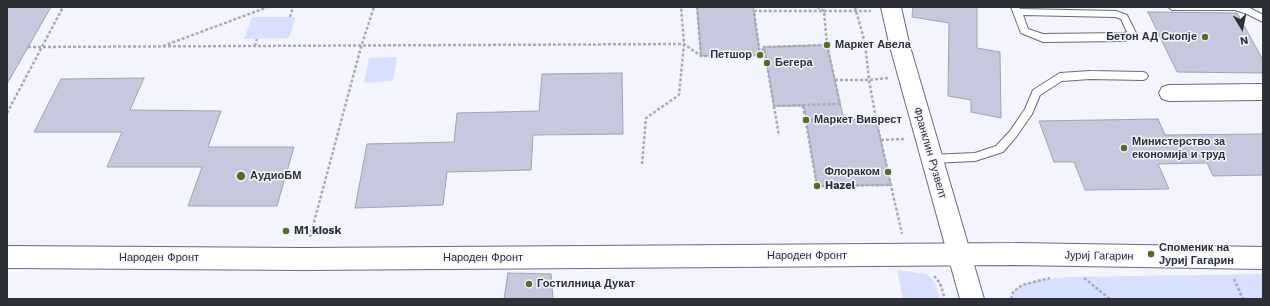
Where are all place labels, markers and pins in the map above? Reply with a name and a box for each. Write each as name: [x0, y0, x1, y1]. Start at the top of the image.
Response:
place label: Бетон АД Скопје: [1106, 30, 1197, 44]
marker: Бетон АД Скопје: [1200, 32, 1210, 42]
place label: Маркет Авела: [835, 38, 911, 52]
marker: Маркет Авела: [822, 40, 832, 50]
place label: Петшор: [710, 48, 752, 62]
marker: Петшор: [755, 50, 765, 60]
place label: Бегера: [775, 56, 813, 70]
marker: Бегера: [762, 58, 772, 68]
place label: Маркет Виврест: [814, 113, 902, 127]
marker: Маркет Виврест: [801, 115, 811, 125]
place label: Министерство за економија и труд: [1132, 135, 1225, 161]
marker: Министерство за економија и труд: [1119, 143, 1129, 153]
place label: Флораком: [824, 165, 880, 179]
marker: Флораком: [883, 167, 893, 177]
place label: АудиоБМ: [250, 169, 301, 183]
marker: АудиоБМ: [235, 170, 247, 182]
place label: Hazel: [825, 179, 855, 193]
marker: Hazel: [812, 181, 822, 191]
place label: M1 kiosk: [294, 224, 341, 238]
marker: M1 kiosk: [281, 226, 291, 236]
place label: Споменик на Јуриј Гагарин: [1159, 241, 1234, 267]
marker: Споменик на Јуриј Гагарин: [1146, 249, 1156, 259]
place label: Гостилница Дукат: [537, 277, 635, 291]
marker: Гостилница Дукат: [524, 279, 534, 289]

